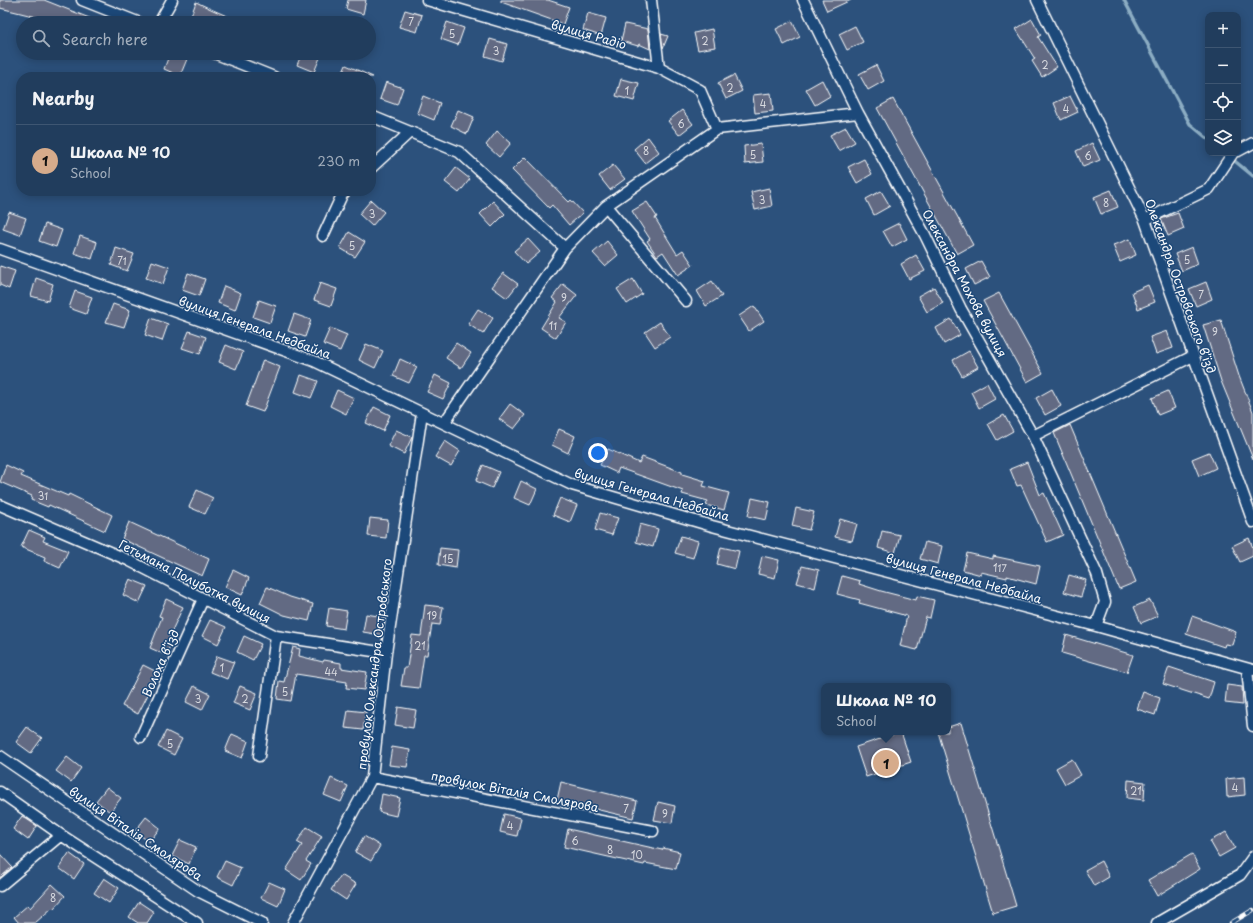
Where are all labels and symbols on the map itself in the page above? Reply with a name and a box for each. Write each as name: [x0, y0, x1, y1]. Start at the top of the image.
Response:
house number: 7: [408, 14, 414, 29]
street label: вулиця Радіо: [549, 15, 629, 53]
house number: 5: [449, 26, 455, 41]
house number: 2: [701, 33, 709, 48]
house number: 3: [493, 43, 499, 58]
house number: 2: [1041, 57, 1049, 72]
house number: 2: [726, 80, 734, 95]
house number: 1: [625, 83, 629, 98]
house number: 4: [760, 96, 767, 111]
house number: 4: [1063, 101, 1070, 116]
house number: 6: [677, 116, 685, 131]
house number: 8: [643, 143, 649, 158]
house number: 5: [750, 147, 756, 162]
house number: 6: [1084, 148, 1092, 163]
house number: 3: [759, 192, 765, 207]
house number: 8: [1103, 195, 1109, 210]
street label: Олександра Островського в’їзд: [1141, 196, 1221, 376]
house number: 3: [369, 206, 375, 221]
street label: Олександра Мохова вулиця: [918, 206, 1012, 360]
house number: 5: [349, 238, 355, 253]
house number: 5: [1184, 252, 1190, 267]
house number: 71: [117, 253, 127, 268]
house number: 7: [1198, 287, 1204, 302]
house number: 9: [561, 290, 567, 305]
street label: вулиця Генерала Недбайла: [176, 291, 334, 363]
house number: 11: [549, 318, 557, 333]
house number: 9: [1212, 324, 1218, 339]
your location: [588, 443, 608, 463]
street label: вулиця Генерала Недбайла: [572, 463, 732, 525]
house number: 31: [38, 488, 48, 503]
street label: Гетьмана Полуботка вулиця: [116, 535, 274, 627]
street label: вулиця Генерала Недбайла: [884, 549, 1044, 608]
house number: 15: [443, 551, 453, 566]
street label: провулок Олександра Островського: [352, 557, 396, 771]
house number: 117: [993, 560, 1007, 575]
house number: 19: [427, 608, 437, 623]
street label: Волоха в’їзд: [137, 626, 183, 700]
house number: 21: [414, 638, 426, 653]
house number: 1: [220, 660, 224, 675]
house number: 44: [324, 664, 338, 679]
house number: 5: [282, 684, 288, 699]
house number: 3: [195, 691, 201, 706]
house number: 2: [241, 691, 249, 706]
house number: 5: [167, 736, 173, 751]
pin: 1: [873, 748, 899, 778]
street label: провулок Віталія Смолярова: [430, 766, 601, 816]
house number: 4: [1232, 780, 1239, 795]
street label: вулиця Віталія Смолярова: [66, 782, 207, 885]
house number: 21: [1130, 783, 1142, 798]
house number: 7: [623, 801, 629, 816]
house number: 9: [662, 806, 668, 821]
house number: 4: [507, 818, 514, 833]
house number: 6: [571, 833, 579, 848]
house number: 8: [607, 842, 613, 857]
house number: 10: [631, 847, 643, 862]
house number: 8: [50, 890, 56, 905]

